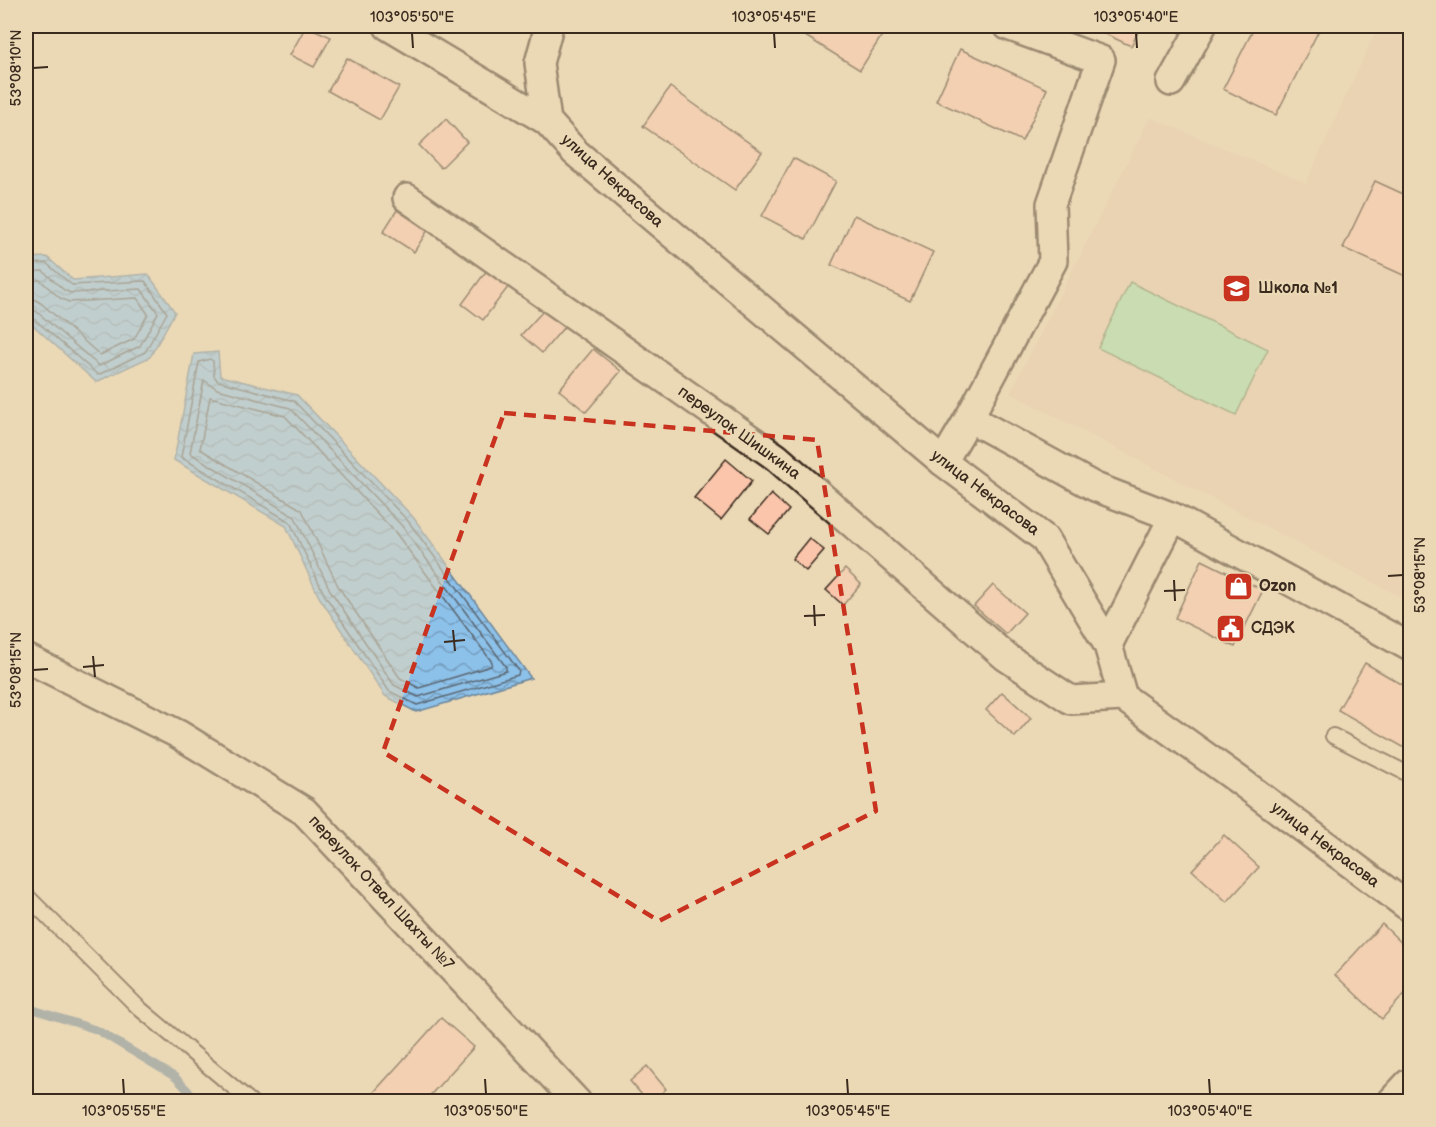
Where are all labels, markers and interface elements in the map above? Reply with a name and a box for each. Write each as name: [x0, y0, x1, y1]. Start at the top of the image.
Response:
text: 103°05'50"E: [370, 8, 454, 27]
text: 103°05'45"E: [732, 8, 816, 27]
text: 103°05'40"E: [1094, 8, 1178, 27]
text: 53°08'10"N: [7, 30, 26, 106]
street label: улица Некрасова: [557, 130, 667, 232]
school or university icon: Школа №1: [1221, 272, 1253, 304]
place label: Школа №1: [1258, 279, 1338, 298]
street label: переулок Шишкина: [674, 382, 804, 484]
street label: улица Некрасова: [927, 446, 1043, 540]
text: 53°08'15"N: [1411, 537, 1430, 613]
shop icon: Ozon: [1222, 570, 1254, 602]
place label: Ozon: [1259, 577, 1296, 596]
public building icon: СДЭК: [1214, 612, 1246, 644]
place label: СДЭК: [1251, 619, 1295, 638]
text: 53°08'15"N: [7, 632, 26, 708]
street label: улица Некрасова: [1267, 798, 1383, 892]
street label: переулок Отвал Шахты №7: [304, 812, 458, 974]
text: 103°05'55"E: [82, 1102, 166, 1121]
text: 103°05'50"E: [444, 1102, 528, 1121]
text: 103°05'45"E: [806, 1102, 890, 1121]
text: 103°05'40"E: [1168, 1102, 1252, 1121]

